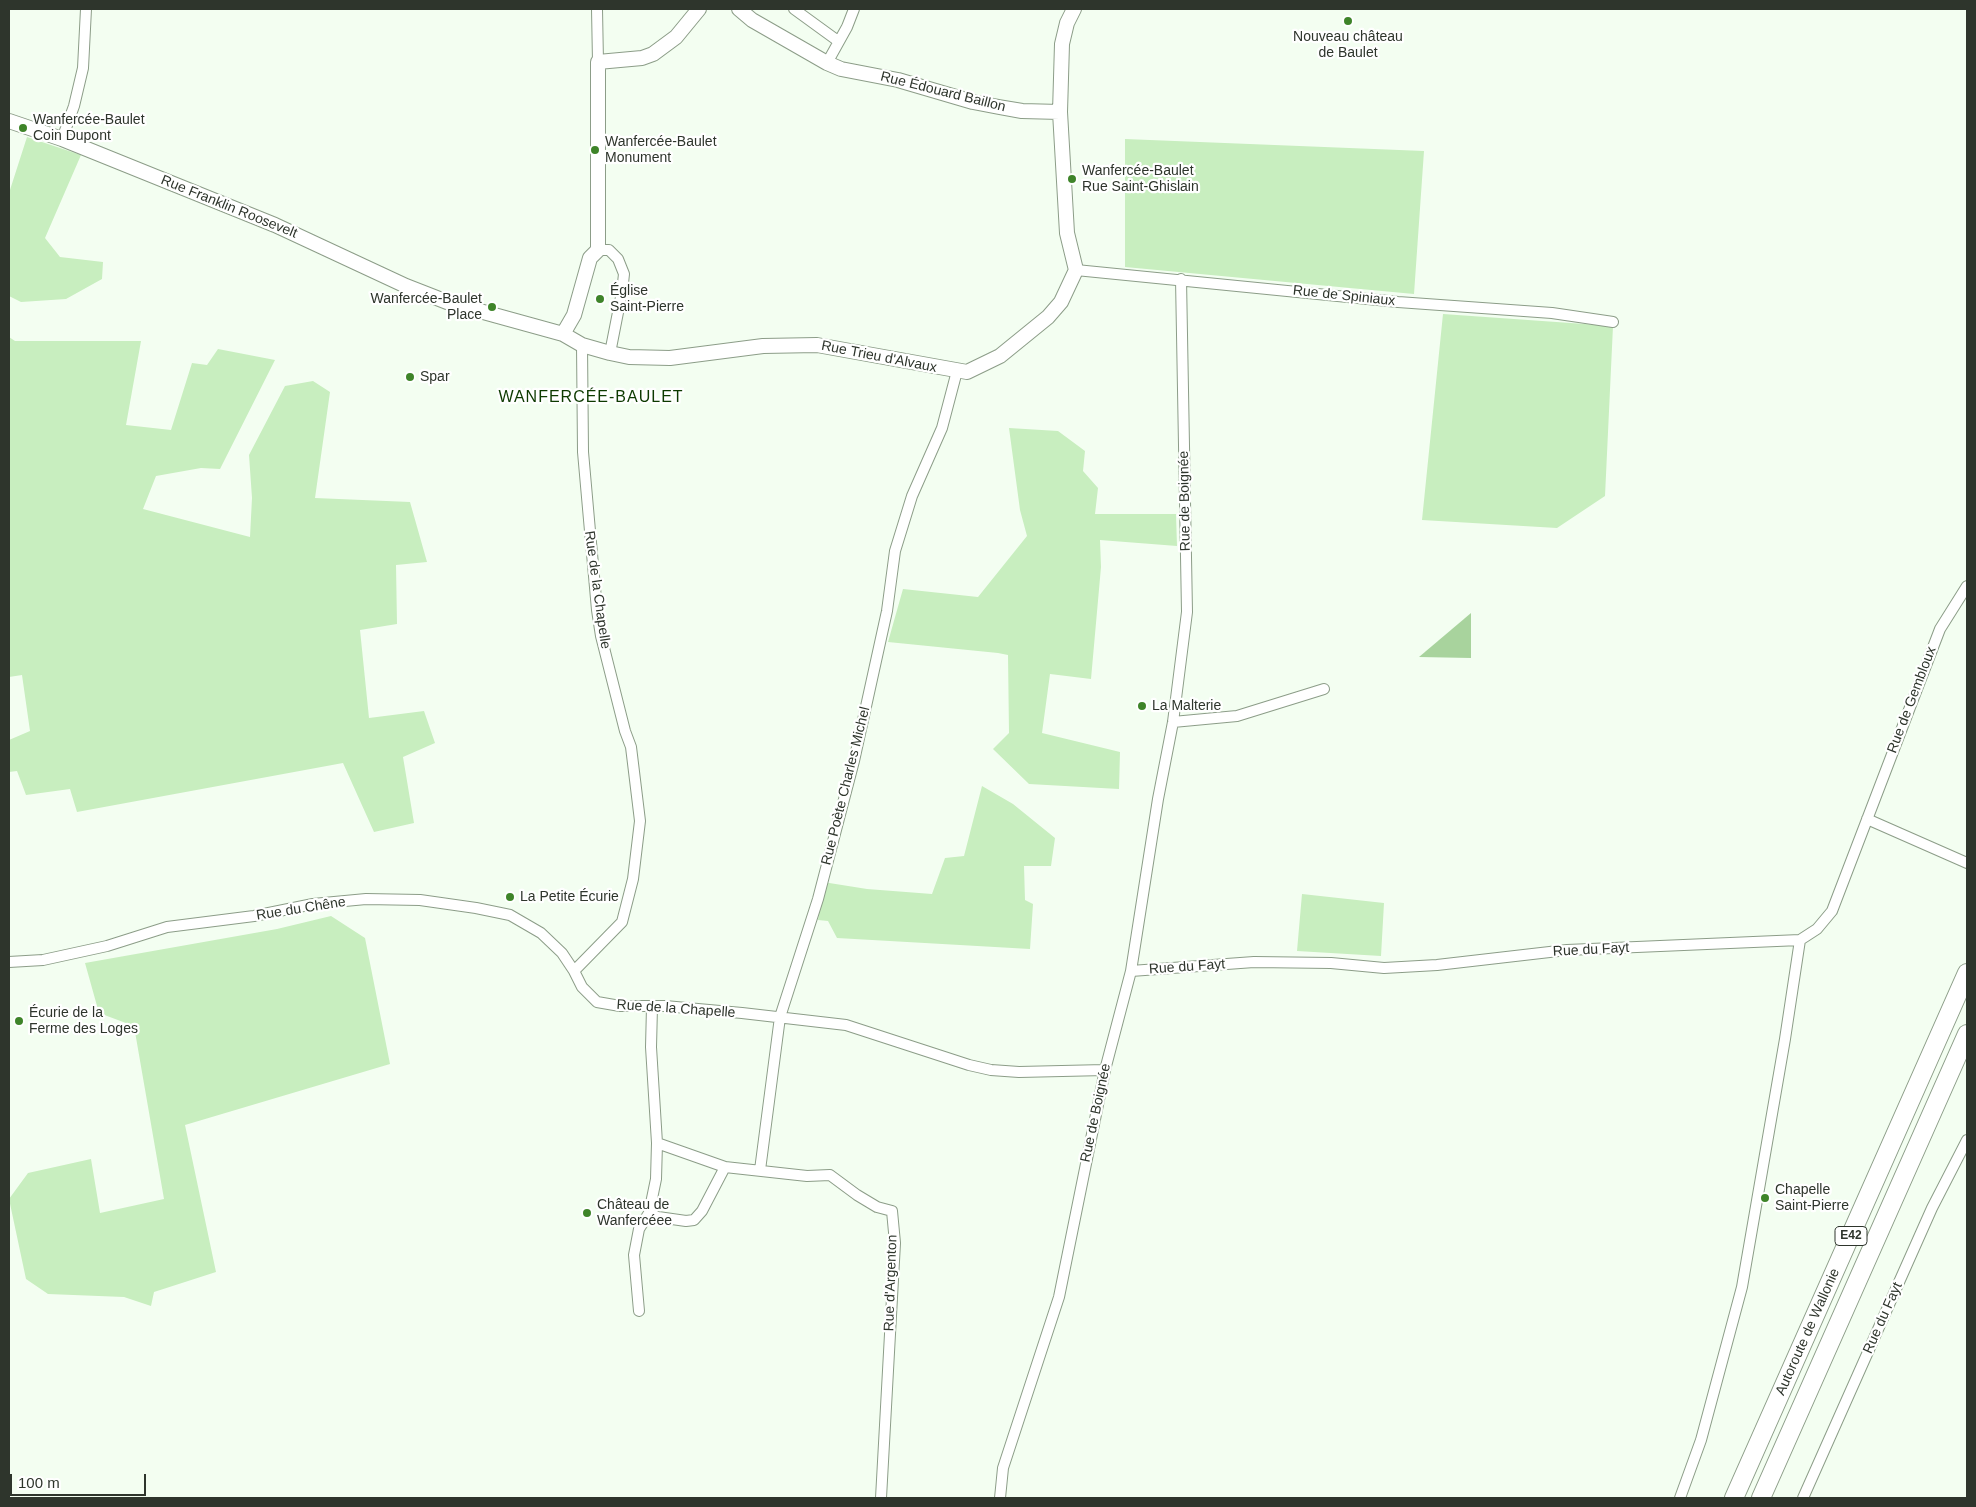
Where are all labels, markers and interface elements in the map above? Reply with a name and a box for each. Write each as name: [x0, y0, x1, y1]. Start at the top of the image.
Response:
marker: Nouveau château de Baulet: [1342, 15, 1354, 27]
place label: Nouveau château de Baulet: [1293, 29, 1403, 62]
street label: Rue Édouard Baillon: [879, 68, 1007, 116]
place label: Wanfercée-Baulet Coin Dupont: [33, 112, 145, 144]
marker: Wanfercée-Baulet Coin Dupont: [17, 122, 29, 134]
place label: Wanfercée-Baulet Monument: [605, 134, 717, 166]
marker: Wanfercée-Baulet Monument: [589, 144, 601, 156]
place label: Wanfercée-Baulet Rue Saint-Ghislain: [1082, 163, 1199, 196]
street label: Rue Franklin Roosevelt: [158, 172, 300, 242]
marker: Wanfercée-Baulet Rue Saint-Ghislain: [1066, 173, 1078, 185]
street label: Rue de Spiniaux: [1292, 282, 1396, 310]
place label: Église Saint-Pierre: [610, 283, 684, 316]
place label: Wanfercée-Baulet Place: [370, 291, 482, 324]
marker: Église Saint-Pierre: [594, 293, 606, 305]
marker: Wanfercée-Baulet Place: [486, 301, 498, 313]
street label: Rue Trieu d'Alvaux: [820, 338, 938, 376]
place label: Spar: [420, 369, 450, 385]
marker: Spar: [404, 371, 416, 383]
district label: WANFERCÉE-BAULET: [496, 388, 686, 408]
street label: Rue de Boignée: [1176, 451, 1194, 551]
street label: Rue de la Chapelle: [580, 530, 614, 650]
street label: Rue de Gembloux: [1884, 644, 1940, 756]
place label: La Malterie: [1152, 698, 1221, 714]
marker: La Malterie: [1136, 700, 1148, 712]
street label: Rue Poète Charles Michel: [818, 705, 874, 867]
place label: La Petite Écurie: [520, 889, 619, 905]
marker: La Petite Écurie: [504, 891, 516, 903]
street label: Rue du Chêne: [255, 894, 347, 924]
street label: Rue du Fayt: [1552, 940, 1630, 960]
street label: Rue du Fayt: [1148, 956, 1226, 978]
street label: Rue de la Chapelle: [616, 996, 736, 1022]
place label: Écurie de la Ferme des Loges: [29, 1005, 138, 1038]
marker: Écurie de la Ferme des Loges: [13, 1015, 25, 1027]
street label: Rue de Boignée: [1077, 1062, 1115, 1164]
place label: Chapelle Saint-Pierre: [1775, 1182, 1849, 1214]
marker: Chapelle Saint-Pierre: [1759, 1192, 1771, 1204]
place label: Château de Wanfercéee: [597, 1197, 672, 1230]
marker: Château de Wanfercéee: [581, 1207, 593, 1219]
road number: E42: [1835, 1226, 1867, 1246]
street label: Rue d'Argenton: [881, 1234, 901, 1332]
street label: Autoroute de Wallonie: [1772, 1266, 1844, 1398]
street label: Rue du Fayt: [1860, 1280, 1906, 1356]
scale bar: [12, 1464, 149, 1496]
text: 100 m: [18, 1474, 60, 1491]

